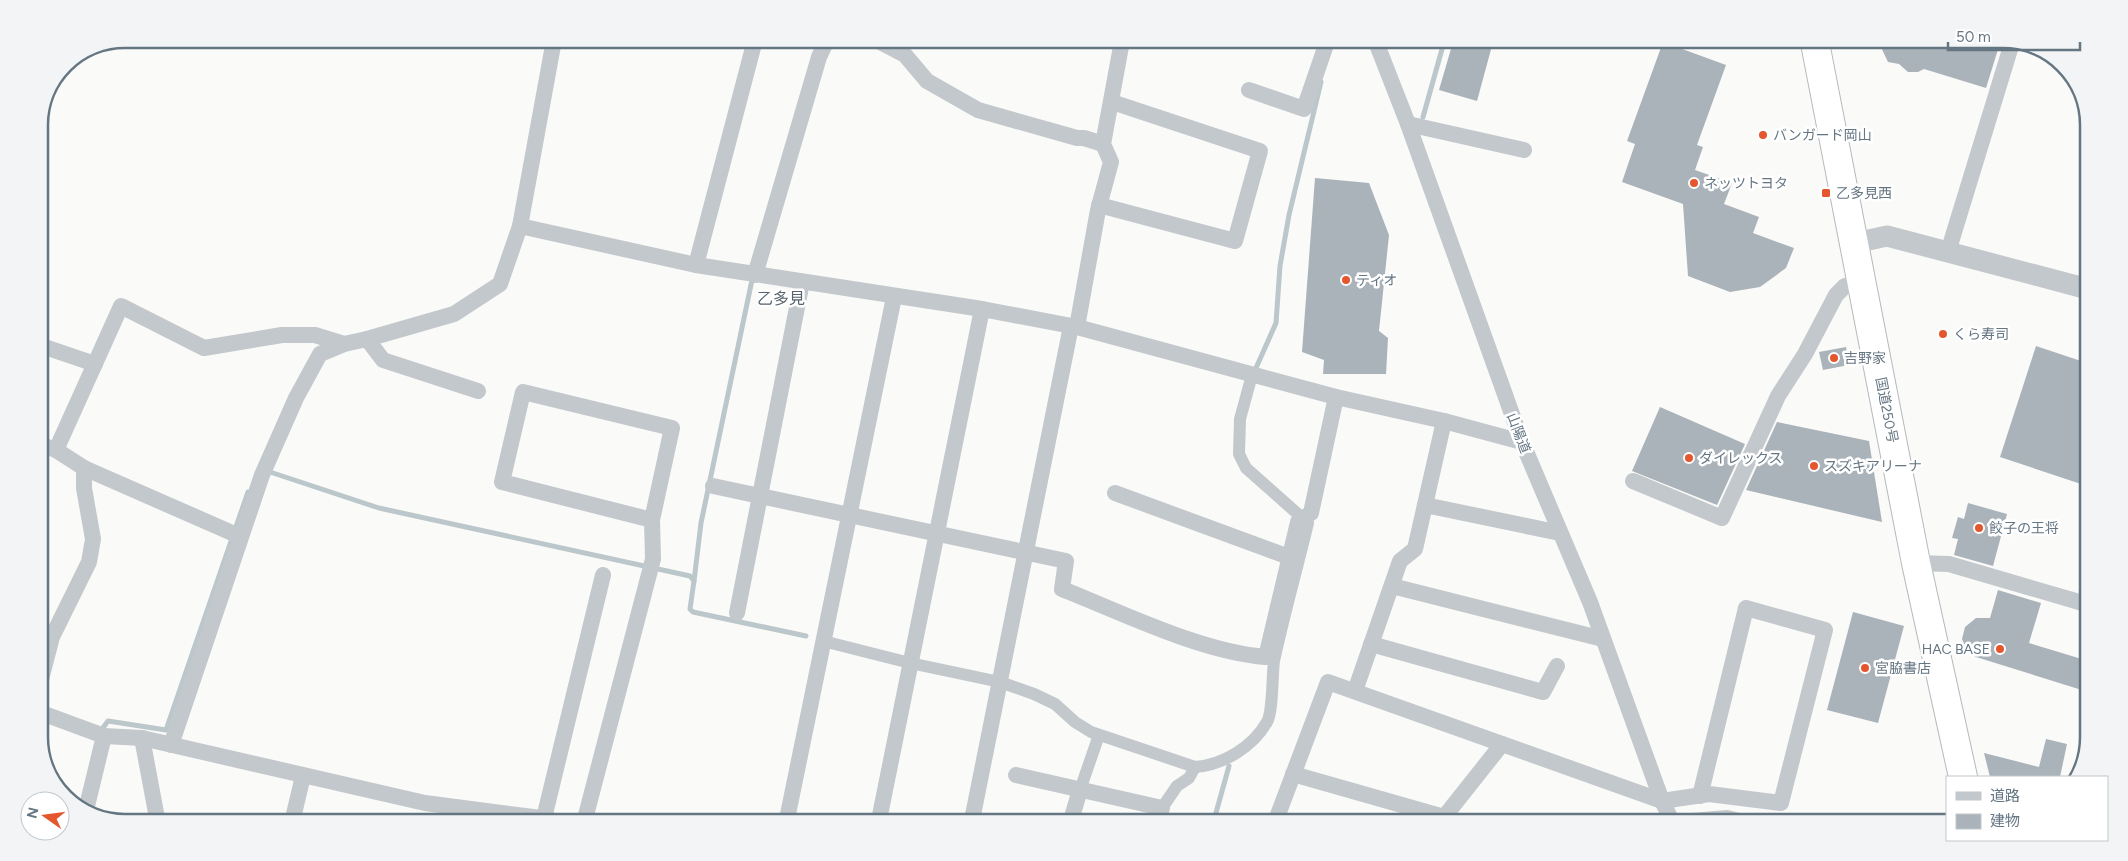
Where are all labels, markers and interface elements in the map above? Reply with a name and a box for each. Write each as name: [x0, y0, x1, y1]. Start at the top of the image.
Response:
scale bar: [1948, 20, 2080, 52]
text: 50 m: [1956, 28, 1991, 46]
place label: バンガード岡山: [1773, 127, 1872, 144]
marker: バンガード岡山: [1757, 129, 1769, 141]
place label: ネッツトヨタ: [1704, 175, 1788, 192]
marker: ネッツトヨタ: [1688, 177, 1700, 189]
place label: 乙多見西: [1836, 185, 1892, 202]
marker: 乙多見西: [1820, 187, 1832, 199]
place label: ティオ: [1356, 272, 1397, 289]
marker: ティオ: [1340, 274, 1352, 286]
district label: 乙多見: [757, 289, 805, 308]
place label: くら寿司: [1953, 326, 2009, 343]
marker: くら寿司: [1937, 328, 1949, 340]
place label: 吉野家: [1844, 350, 1886, 367]
marker: 吉野家: [1828, 352, 1840, 364]
street label: 国道250号: [1872, 376, 1901, 445]
street label: 山陽道: [1503, 411, 1534, 456]
place label: ダイレックス: [1699, 450, 1783, 467]
marker: ダイレックス: [1683, 452, 1695, 464]
place label: スズキアリーナ: [1824, 458, 1922, 475]
marker: スズキアリーナ: [1808, 460, 1820, 472]
place label: 餃子の王将: [1989, 520, 2059, 537]
marker: 餃子の王将: [1973, 522, 1985, 534]
place label: HAC BASE: [1922, 641, 1990, 658]
marker: HAC BASE: [1994, 643, 2006, 655]
place label: 宮脇書店: [1875, 660, 1931, 677]
marker: 宮脇書店: [1859, 662, 1871, 674]
legend: [1946, 776, 2108, 841]
text: 道路: [1990, 787, 2020, 805]
north arrow: [20, 791, 70, 841]
text: N: [23, 806, 42, 820]
text: 建物: [1990, 812, 2020, 830]

